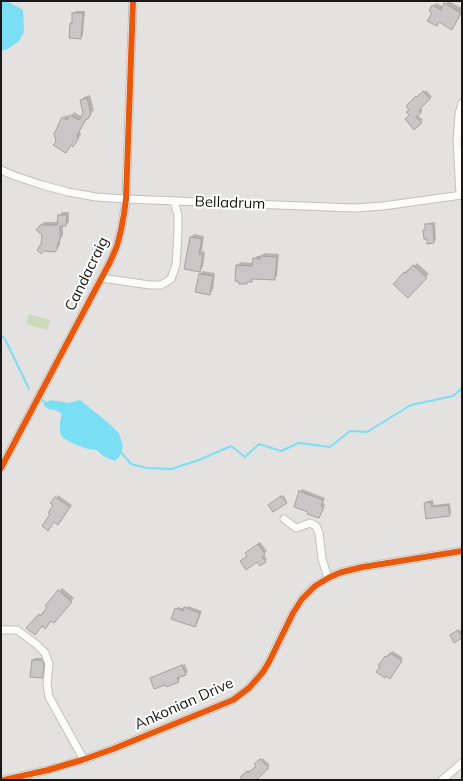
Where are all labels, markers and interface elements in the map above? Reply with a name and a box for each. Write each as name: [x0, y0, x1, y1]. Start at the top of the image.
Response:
street label: Belladrum: [194, 193, 266, 213]
street label: Candacraig: [61, 234, 113, 314]
street label: Ankonian Drive: [132, 674, 236, 734]

